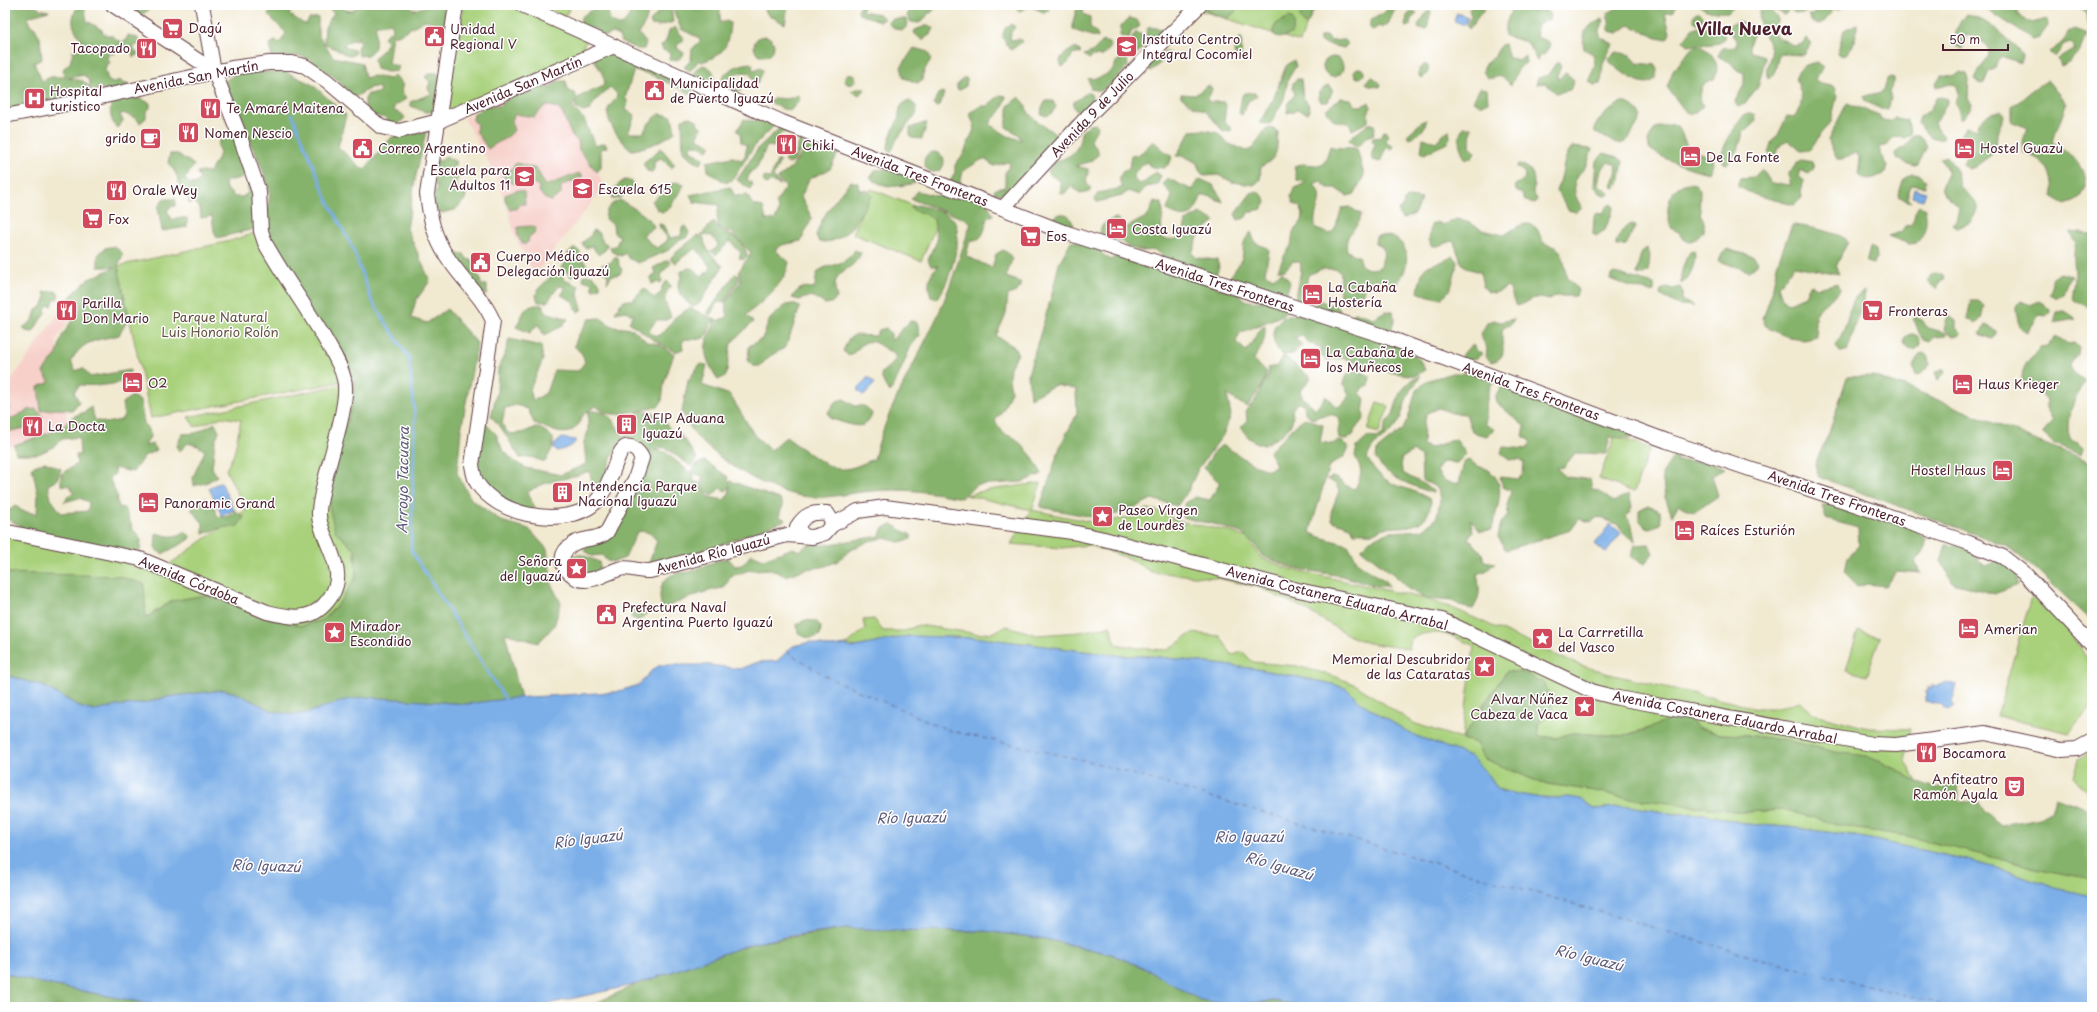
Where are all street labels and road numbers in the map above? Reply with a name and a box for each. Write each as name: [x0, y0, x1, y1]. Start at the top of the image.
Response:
street label: Avenida San Martín: [461, 51, 585, 118]
street label: Avenida San Martín: [132, 55, 260, 98]
street label: Avenida 9 de Julio: [1046, 67, 1138, 161]
street label: Avenida Tres Fronteras: [849, 141, 991, 210]
street label: Avenida Tres Fronteras: [1153, 253, 1297, 316]
street label: Avenida Tres Fronteras: [1460, 357, 1603, 424]
street label: Avenida Tres Fronteras: [1766, 465, 1909, 530]
street label: Avenida Río Iguazú: [654, 529, 772, 578]
street label: Avenida Córdoba: [136, 551, 242, 608]
street label: Avenida Costanera Eduardo Arrabal: [1224, 561, 1450, 634]
street label: Avenida Costanera Eduardo Arrabal: [1611, 685, 1839, 748]

